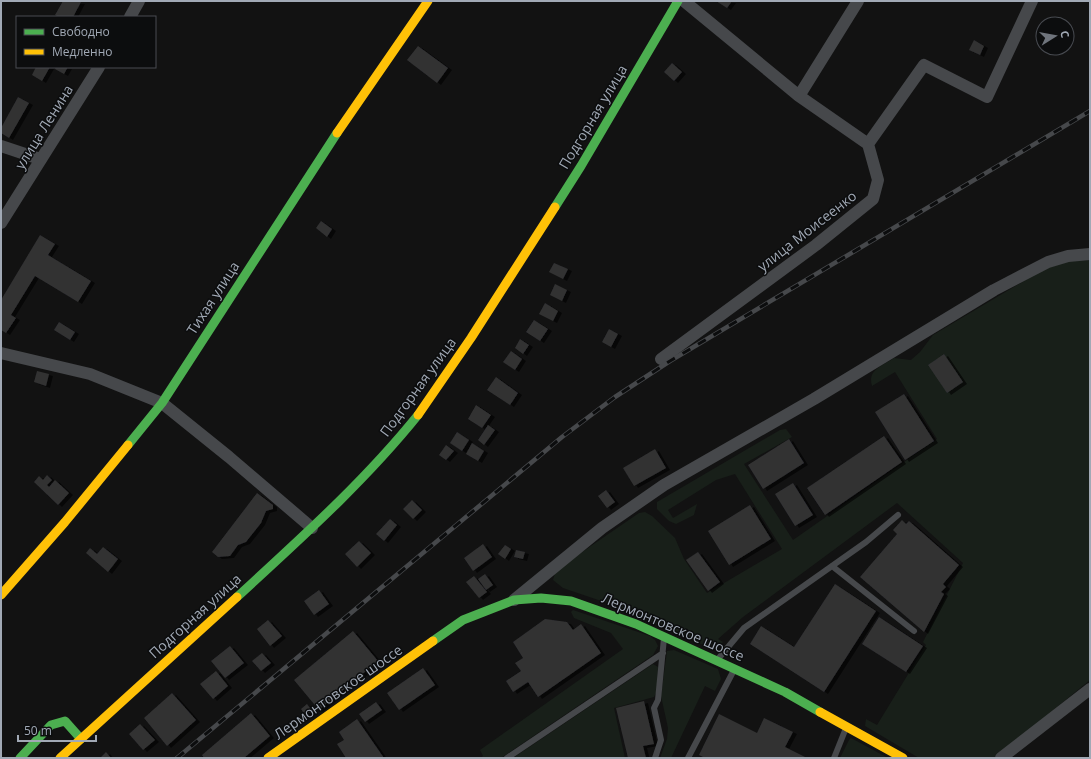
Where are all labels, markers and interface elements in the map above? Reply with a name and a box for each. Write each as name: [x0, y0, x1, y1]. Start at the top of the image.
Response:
legend: [16, 16, 156, 68]
north arrow: [1035, 16, 1075, 56]
text: Свободно: [52, 23, 110, 40]
text: С: [1057, 29, 1073, 39]
text: Медленно: [52, 43, 112, 60]
street label: Подгорная улица: [554, 61, 631, 172]
street label: улица Ленина: [10, 81, 77, 173]
street label: улица Моисеенко: [753, 186, 860, 275]
street label: Тихая улица: [182, 258, 243, 338]
street label: Подгорная улица: [375, 333, 460, 440]
street label: Подгорная улица: [144, 569, 245, 662]
street label: Лермонтовское шоссе: [599, 588, 747, 665]
street label: Лермонтовское шоссе: [270, 640, 406, 743]
scale bar: [18, 717, 96, 743]
text: 50 m: [24, 722, 52, 739]

